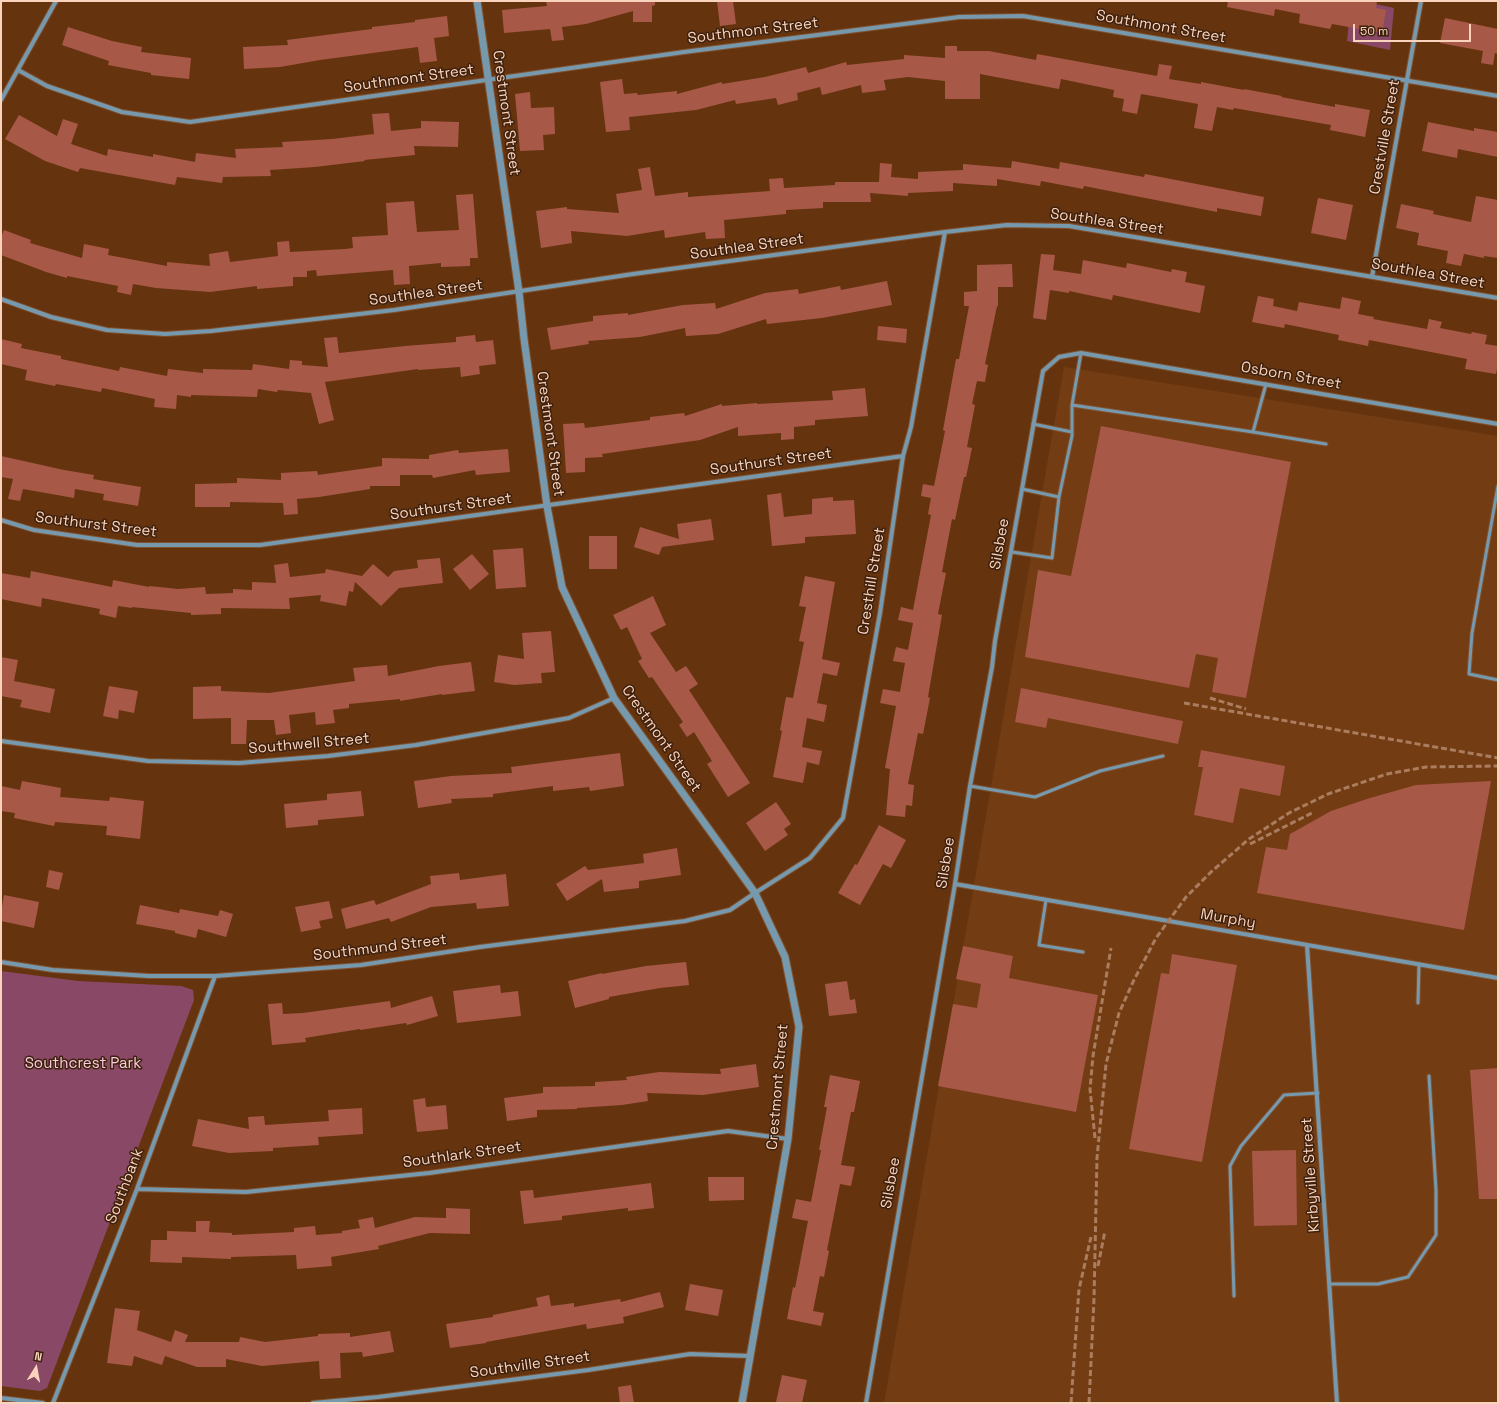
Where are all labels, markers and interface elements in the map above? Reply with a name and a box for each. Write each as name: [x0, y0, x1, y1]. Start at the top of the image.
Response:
street label: Southmont Street: [1095, 7, 1227, 47]
street label: Southmont Street: [687, 14, 819, 48]
scale bar: [1355, 16, 1473, 42]
text: 50 m: [1360, 23, 1388, 39]
street label: Crestmont Street: [488, 49, 524, 177]
street label: Southmont Street: [343, 61, 475, 97]
street label: Crestville Street: [1366, 78, 1404, 196]
street label: Southlea Street: [1049, 205, 1165, 239]
street label: Southlea Street: [689, 230, 805, 264]
street label: Southlea Street: [1370, 255, 1486, 293]
street label: Southlea Street: [368, 276, 484, 310]
street label: Osborn Street: [1239, 358, 1343, 394]
street label: Crestmont Street: [532, 370, 568, 498]
street label: Southurst Street: [709, 445, 833, 479]
street label: Southurst Street: [389, 490, 513, 524]
street label: Southurst Street: [34, 509, 158, 541]
street label: Silsbee: [987, 517, 1013, 571]
street label: Cresthill Street: [855, 526, 889, 636]
street label: Crestmont Street: [617, 682, 705, 796]
street label: Southwell Street: [248, 730, 370, 758]
street label: Silsbee: [933, 836, 959, 890]
street label: Murphy: [1199, 905, 1257, 933]
street label: Southmund Street: [312, 931, 448, 965]
street label: Crestmont Street: [764, 1023, 792, 1151]
park label: Southcrest Park: [25, 1055, 141, 1073]
street label: Kirbyville Street: [1298, 1117, 1324, 1233]
street label: Southlark Street: [402, 1138, 522, 1172]
street label: Southbank: [102, 1146, 148, 1226]
street label: Silsbee: [878, 1156, 904, 1210]
north arrow: [16, 1348, 56, 1388]
street label: Southville Street: [469, 1348, 591, 1382]
text: N: [33, 1349, 43, 1364]

